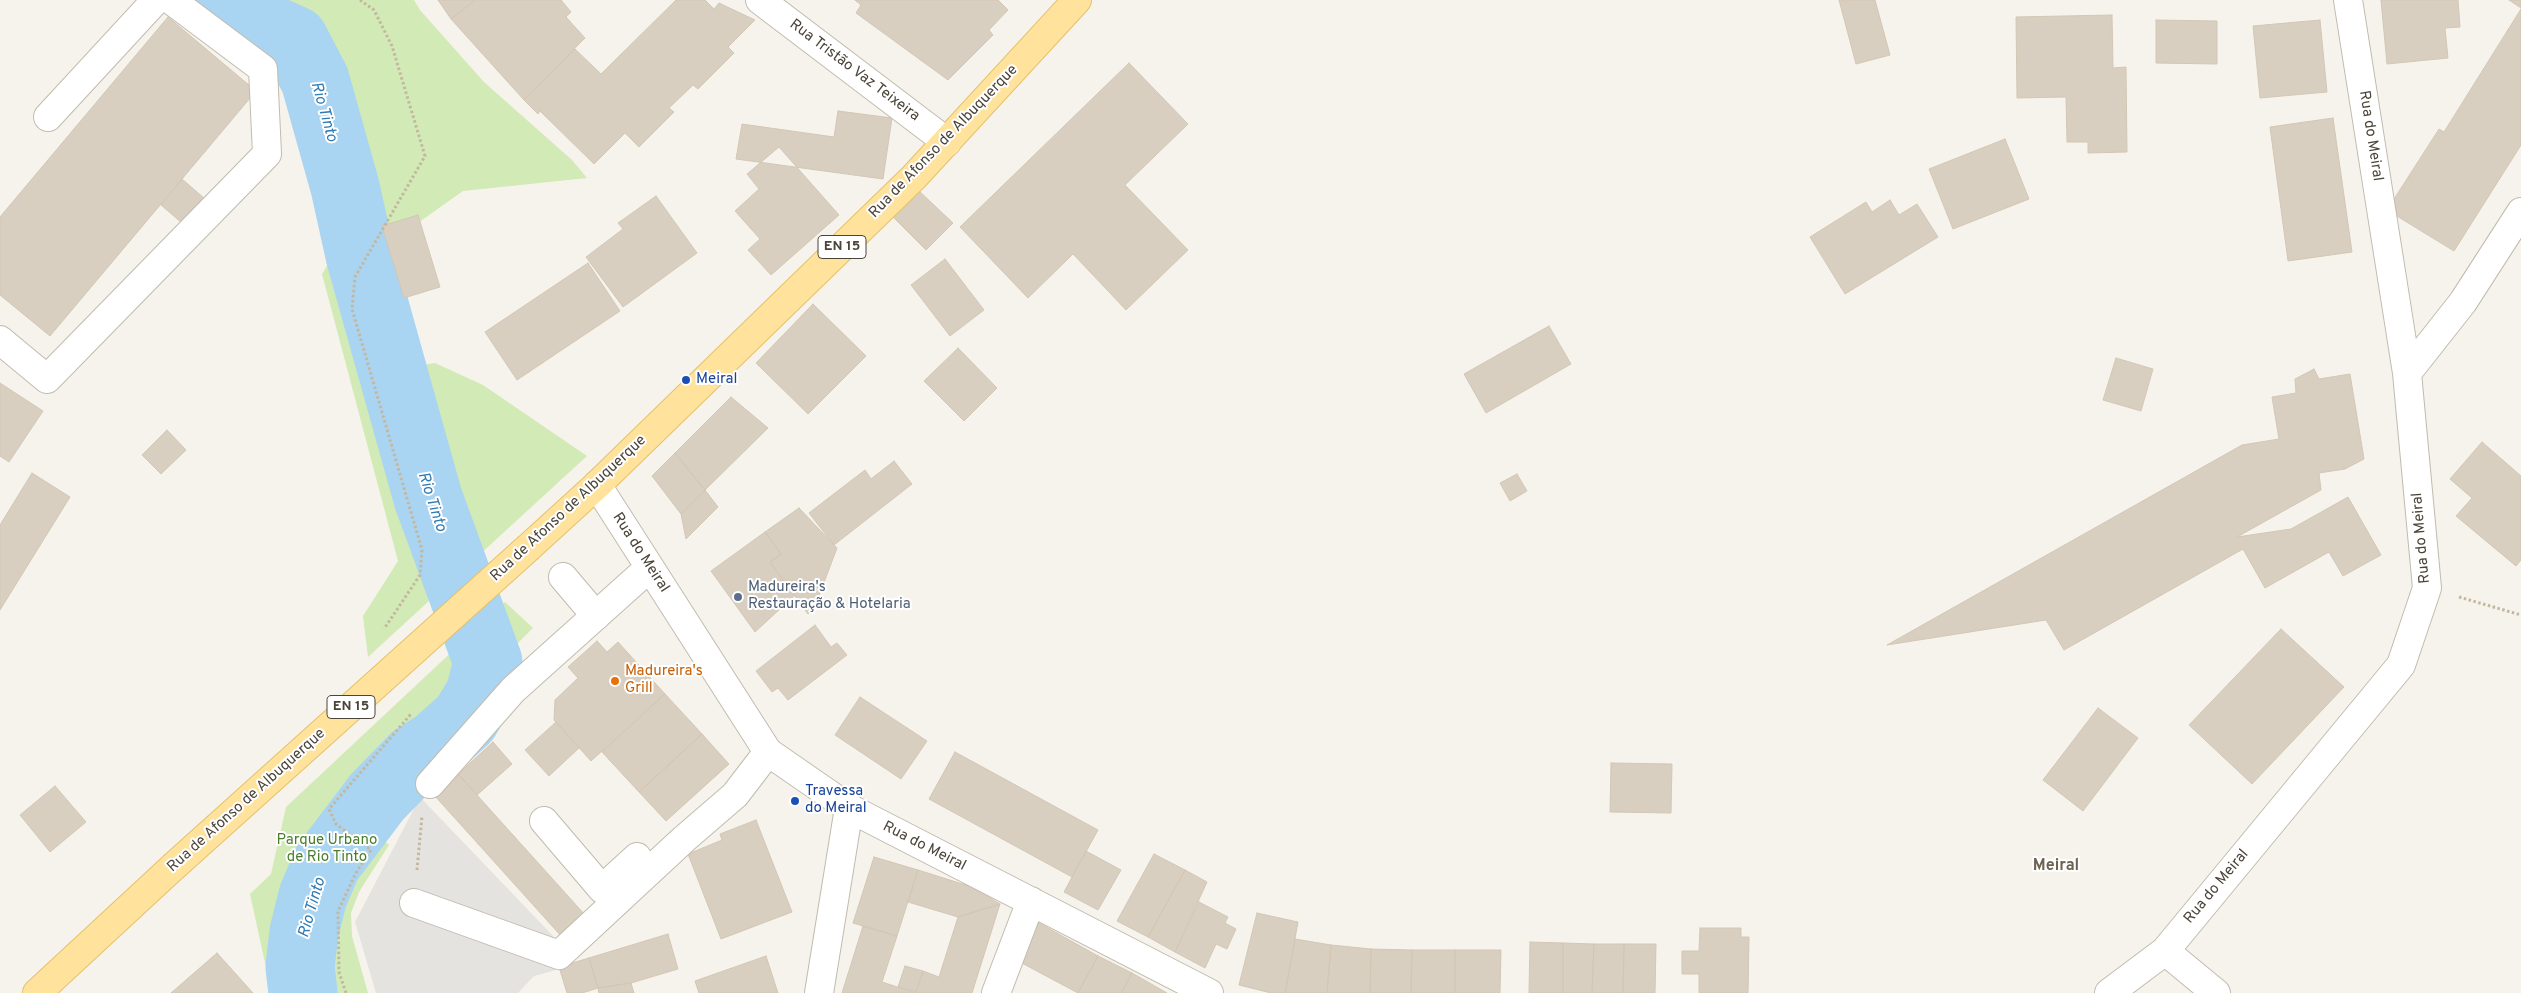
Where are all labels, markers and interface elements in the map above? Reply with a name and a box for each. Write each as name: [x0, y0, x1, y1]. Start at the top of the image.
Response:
street label: Rua Tristão Vaz Teixeira: [785, 16, 923, 126]
street label: Rua de Afonso de Albuquerque: [866, 62, 1022, 222]
water label: Rio Tinto: [305, 80, 341, 144]
street label: Rua do Meiral: [2354, 89, 2386, 183]
road number: EN 15: [818, 236, 866, 258]
place label: Meiral: [696, 371, 737, 389]
marker: Meiral: [680, 374, 692, 386]
street label: Rua de Afonso de Albuquerque: [487, 432, 651, 586]
water label: Rio Tinto: [412, 470, 450, 534]
street label: Rua do Meiral: [2409, 492, 2435, 584]
street label: Rua do Meiral: [608, 510, 672, 596]
place label: Madureira's Restauração & Hotelaria: [748, 579, 911, 614]
marker: Madureira's Restauração & Hotelaria: [732, 591, 744, 603]
place label: Madureira's Grill: [625, 663, 703, 698]
marker: Madureira's Grill: [609, 675, 621, 687]
road number: EN 15: [327, 696, 375, 719]
street label: Rua de Afonso de Albuquerque: [164, 725, 330, 877]
place label: Travessa do Meiral: [805, 783, 867, 818]
marker: Travessa do Meiral: [789, 795, 801, 807]
street label: Rua do Meiral: [879, 818, 969, 876]
park label: Parque Urbano de Rio Tinto: [277, 832, 377, 867]
street label: Rua do Meiral: [2181, 846, 2253, 928]
district label: Meiral: [2033, 857, 2079, 877]
water label: Rio Tinto: [295, 876, 331, 940]

